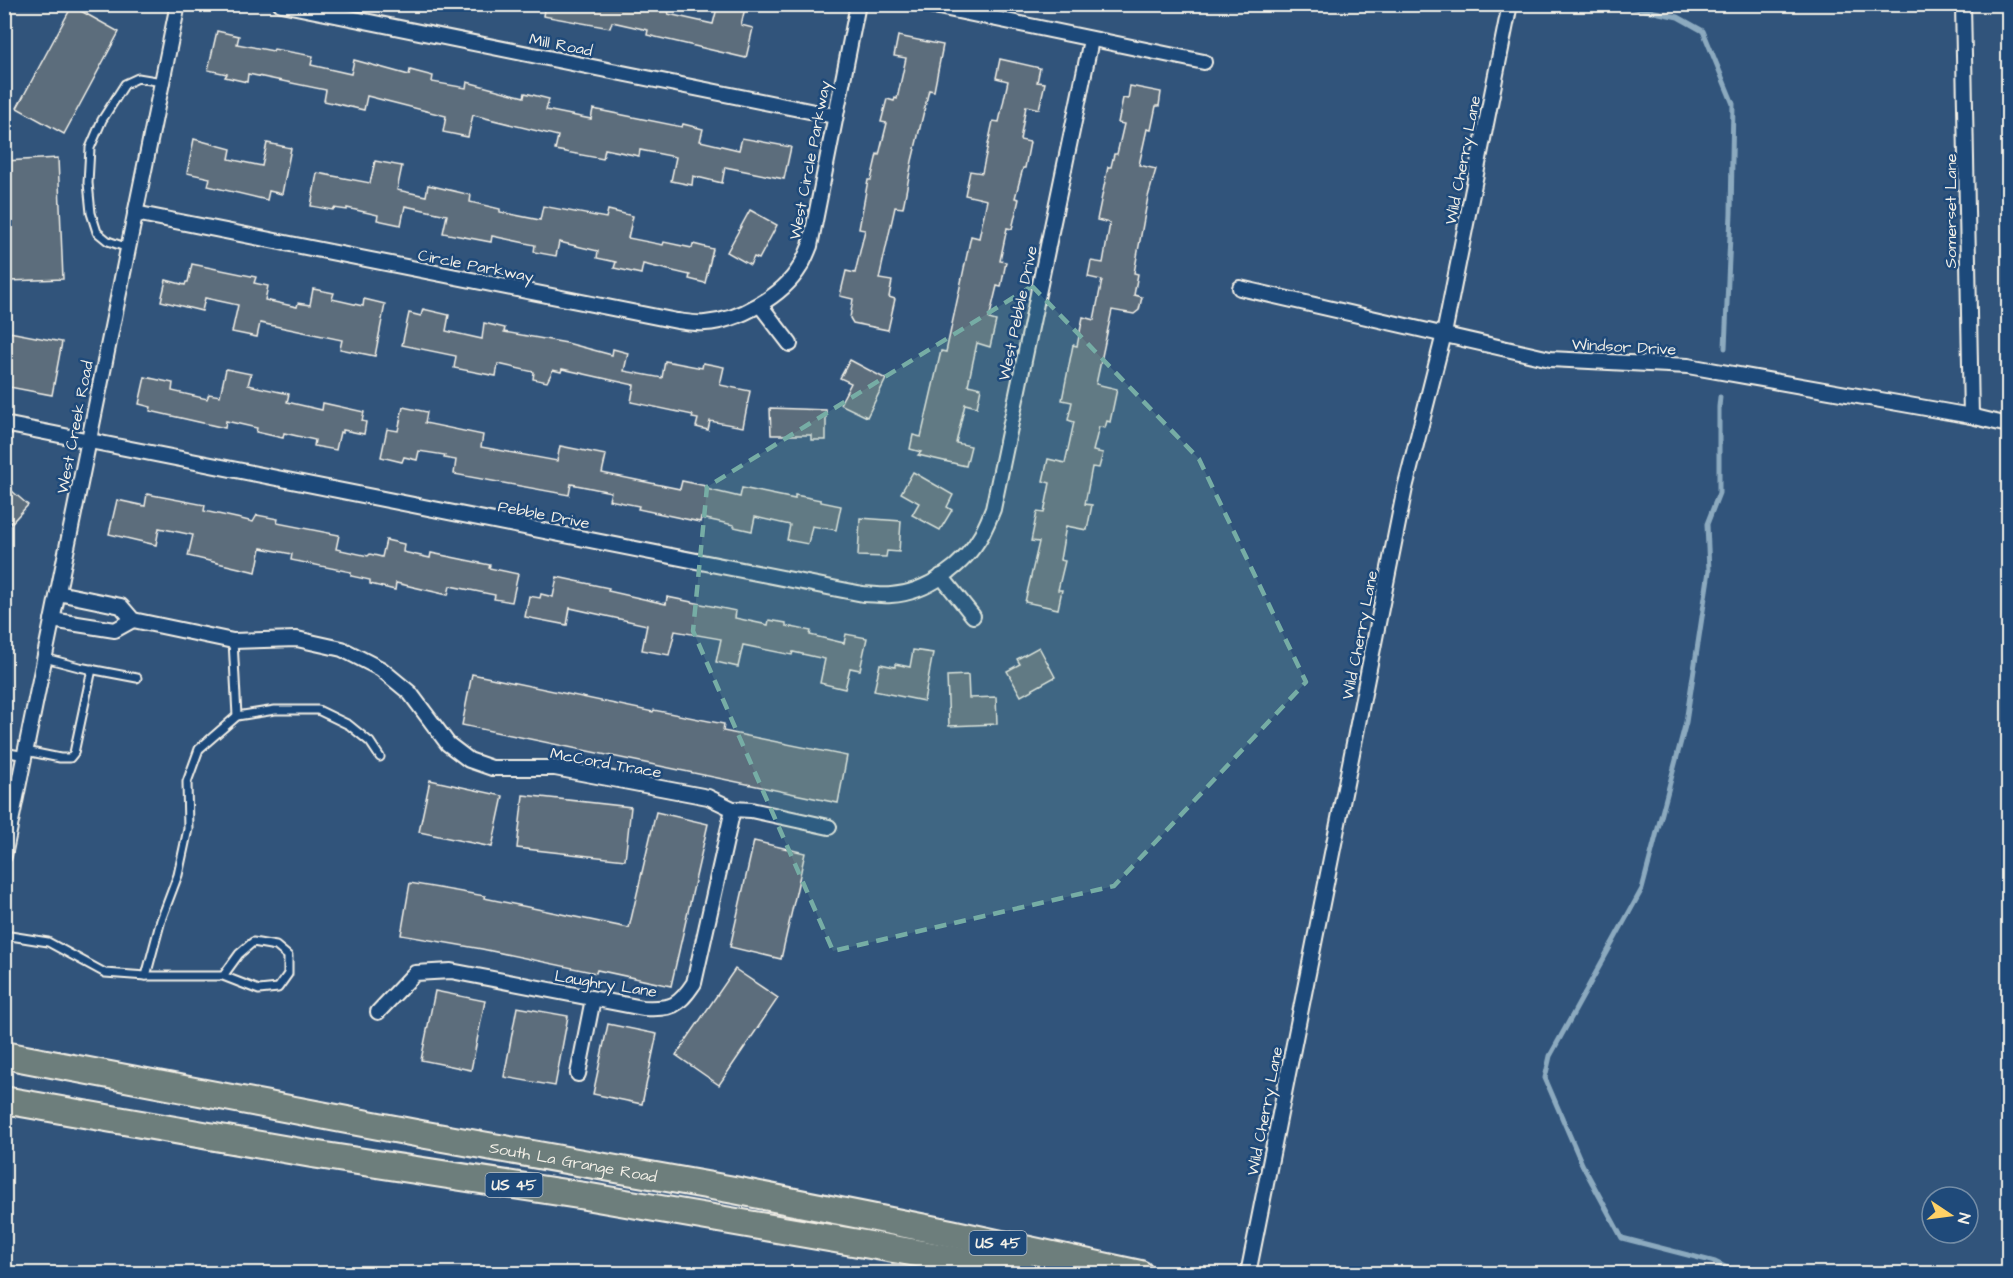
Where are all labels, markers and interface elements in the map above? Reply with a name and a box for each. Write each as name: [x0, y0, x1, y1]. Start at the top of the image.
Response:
street label: Mill Road: [527, 28, 594, 62]
street label: West Circle Parkway: [784, 78, 837, 242]
street label: Wild Cherry Lane: [1440, 93, 1487, 227]
street label: Somerset Lane: [1940, 153, 1962, 268]
street label: West Pebble Drive: [993, 243, 1043, 383]
street label: Circle Parkway: [416, 244, 536, 289]
street label: Windsor Drive: [1571, 333, 1677, 361]
street label: West Creek Road: [51, 359, 99, 496]
street label: Pebble Drive: [496, 495, 592, 535]
street label: Wild Cherry Lane: [1337, 568, 1384, 702]
street label: McCord Trace: [548, 742, 664, 784]
street label: Laughry Lane: [553, 965, 659, 1004]
street label: Wild Cherry Lane: [1242, 1044, 1289, 1178]
street label: South La Grange Road: [487, 1136, 659, 1188]
road number: US 45: [486, 1173, 542, 1197]
north arrow: [1920, 1185, 1980, 1245]
text: N: [1952, 1211, 1975, 1226]
road number: US 45: [970, 1231, 1026, 1255]

